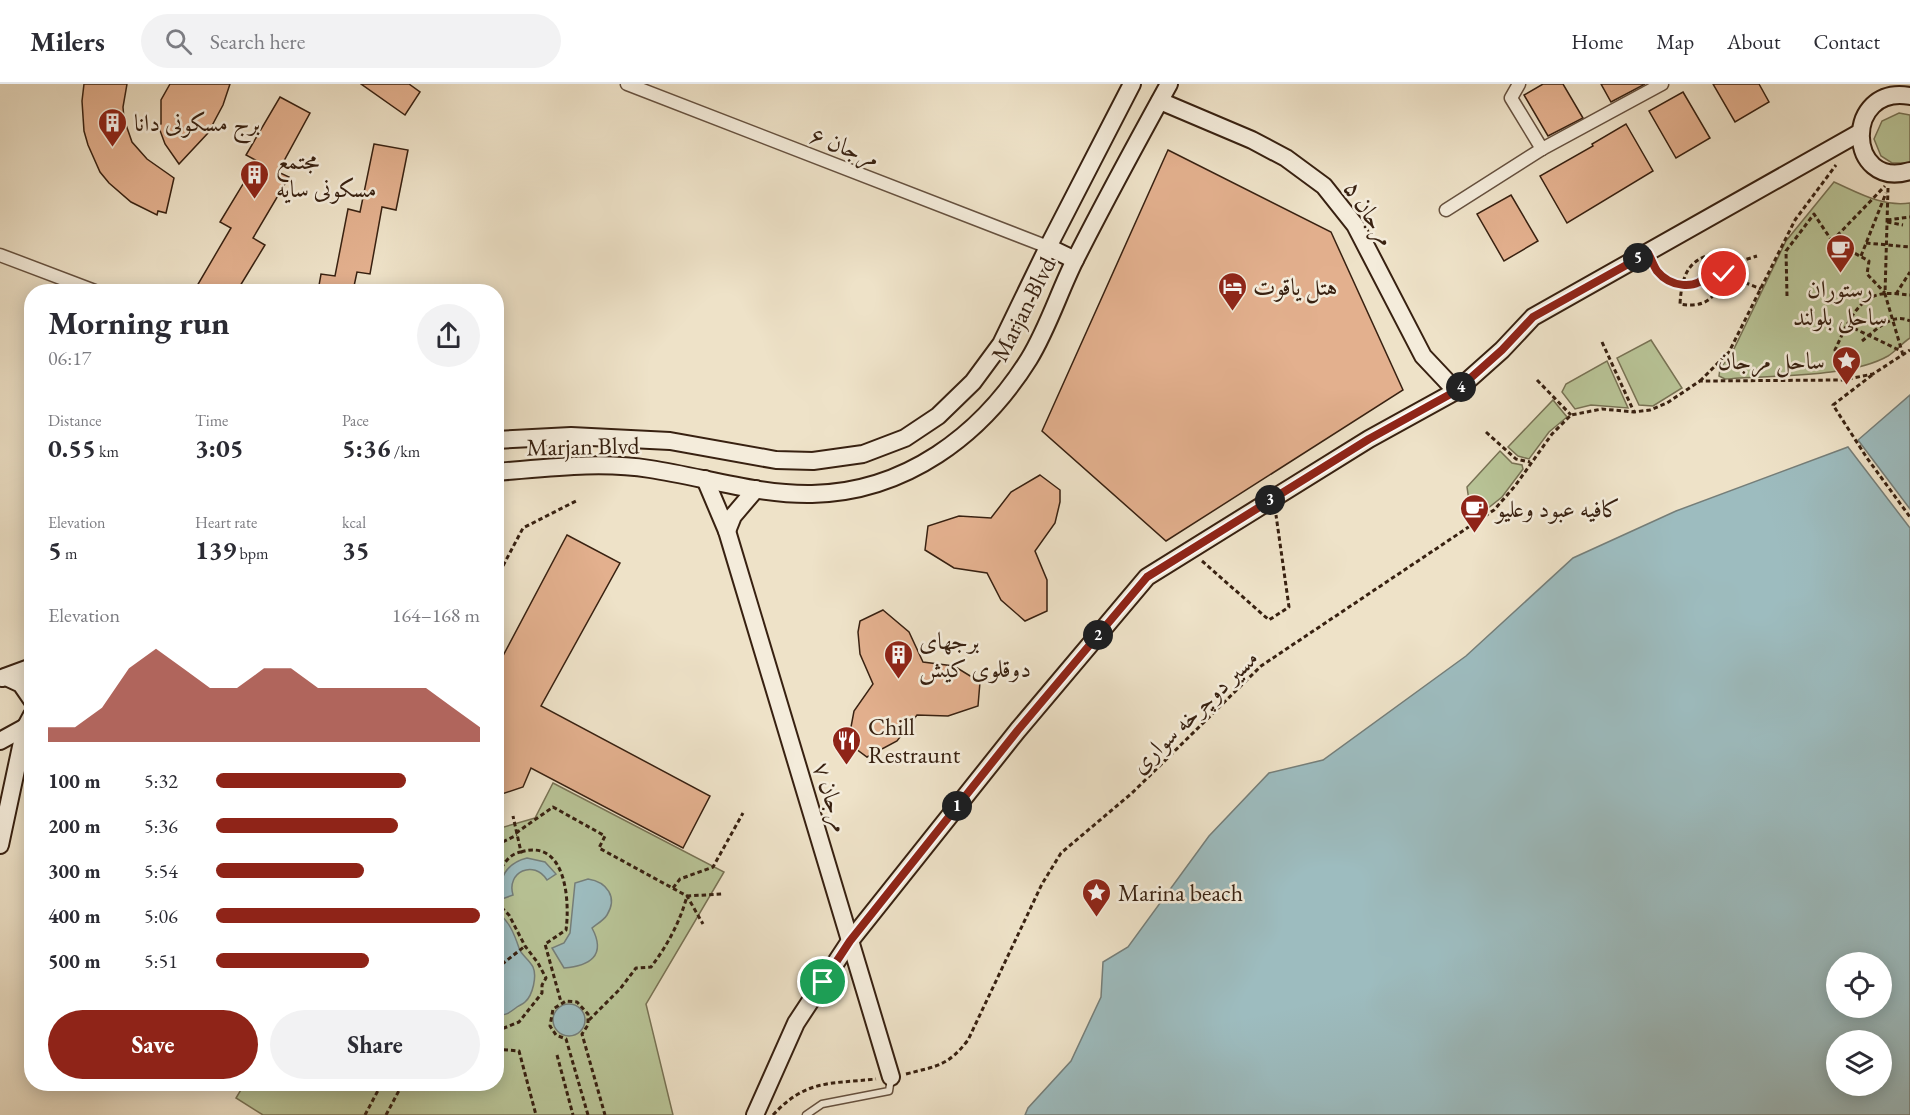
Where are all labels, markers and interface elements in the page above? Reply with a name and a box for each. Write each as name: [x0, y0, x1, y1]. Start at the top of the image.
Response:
search box: [141, 14, 561, 68]
text: Milers: [30, 23, 105, 59]
icon: search: [162, 25, 195, 58]
text: Search here: [210, 27, 305, 56]
text: Home: [1571, 28, 1623, 55]
text: Map: [1656, 28, 1694, 55]
text: About: [1727, 28, 1780, 55]
text: Contact: [1813, 28, 1880, 55]
building icon: برج مسکونی دانا: [97, 106, 129, 148]
place label: برج مسکونی دانا: [134, 107, 260, 144]
street label: مرجان ۶: [805, 119, 884, 175]
place label: مجتمع مسکونی سایه: [276, 145, 377, 204]
building icon: مجتمع مسکونی سایه: [239, 158, 271, 200]
street label: مرجان ۵: [1336, 174, 1403, 253]
cafe icon: رستوران ساحلی بلولند: [1824, 232, 1856, 274]
pin: 5: [1623, 243, 1653, 273]
text: 5: [1634, 247, 1642, 268]
pin: [1698, 248, 1749, 299]
street label: Marjan Blvd: [984, 251, 1063, 366]
icon: check: [1707, 257, 1740, 290]
hotel icon: هتل یاقوت: [1216, 270, 1248, 312]
place label: هتل یاقوت: [1253, 271, 1338, 304]
place label: رستوران ساحلی بلولند: [1793, 273, 1887, 334]
text: Morning run: [48, 301, 230, 344]
button: share: [417, 304, 480, 367]
place icon: ساحل مرجان: [1830, 344, 1862, 386]
text: 06:17: [48, 345, 91, 371]
place label: ساحل مرجان: [1718, 345, 1825, 378]
pin: 4: [1446, 372, 1476, 402]
text: 4: [1457, 376, 1465, 397]
text: Distance: [48, 410, 101, 431]
text: Time: [195, 410, 228, 431]
text: Pace: [342, 410, 369, 431]
street label: Marjan Blvd: [526, 430, 641, 462]
text: 0.55: [48, 431, 96, 465]
text: 3:05: [195, 431, 244, 465]
text: 5:36: [342, 431, 391, 465]
text: km: [96, 441, 119, 462]
text: /km: [391, 441, 420, 462]
pin: 3: [1255, 485, 1285, 515]
text: 3: [1266, 489, 1274, 510]
cafe icon: کافیه عبود وعلیو: [1459, 492, 1491, 534]
place label: کافیه عبود وعلیو: [1494, 493, 1620, 524]
text: Elevation: [48, 512, 106, 533]
text: Heart rate: [195, 512, 257, 533]
text: kcal: [342, 512, 366, 533]
text: 5: [48, 533, 62, 567]
text: 139: [195, 533, 236, 567]
text: 35: [342, 533, 370, 567]
text: m: [62, 543, 77, 564]
text: bpm: [236, 543, 268, 564]
text: Elevation: [48, 602, 120, 628]
text: 164–168 m: [392, 602, 480, 628]
pin: 2: [1083, 620, 1113, 650]
text: 2: [1094, 624, 1102, 645]
place label: برجهای دوقلوی کیش: [919, 625, 1031, 685]
building icon: برجهای دوقلوی کیش: [882, 638, 914, 680]
street label: مسیر دوچرخه سواری: [1124, 642, 1265, 780]
place label: Chill Restraunt: [868, 711, 961, 770]
restaurant icon: Chill Restraunt: [831, 724, 863, 766]
street label: مرجان ۷: [805, 758, 857, 837]
text: 100 m: [48, 768, 101, 794]
text: 5:32: [144, 768, 178, 794]
pin: 1: [942, 791, 972, 821]
text: 1: [953, 795, 961, 816]
text: 200 m: [48, 813, 101, 839]
text: 5:36: [144, 813, 178, 839]
text: 300 m: [48, 858, 101, 884]
text: 5:54: [144, 858, 178, 884]
place icon: Marina beach: [1081, 876, 1113, 918]
place label: Marina beach: [1118, 877, 1243, 908]
text: 400 m: [48, 903, 101, 929]
text: 5:06: [144, 903, 178, 929]
text: 500 m: [48, 948, 101, 974]
text: 5:51: [144, 948, 178, 974]
map controls: [1826, 952, 1892, 1096]
button: locate: [1826, 952, 1892, 1018]
pin: [797, 956, 848, 1007]
icon: arrive: [806, 965, 839, 998]
button: Save: [48, 1010, 258, 1079]
button: Share: [270, 1010, 480, 1079]
button: layers: [1826, 1030, 1892, 1096]

